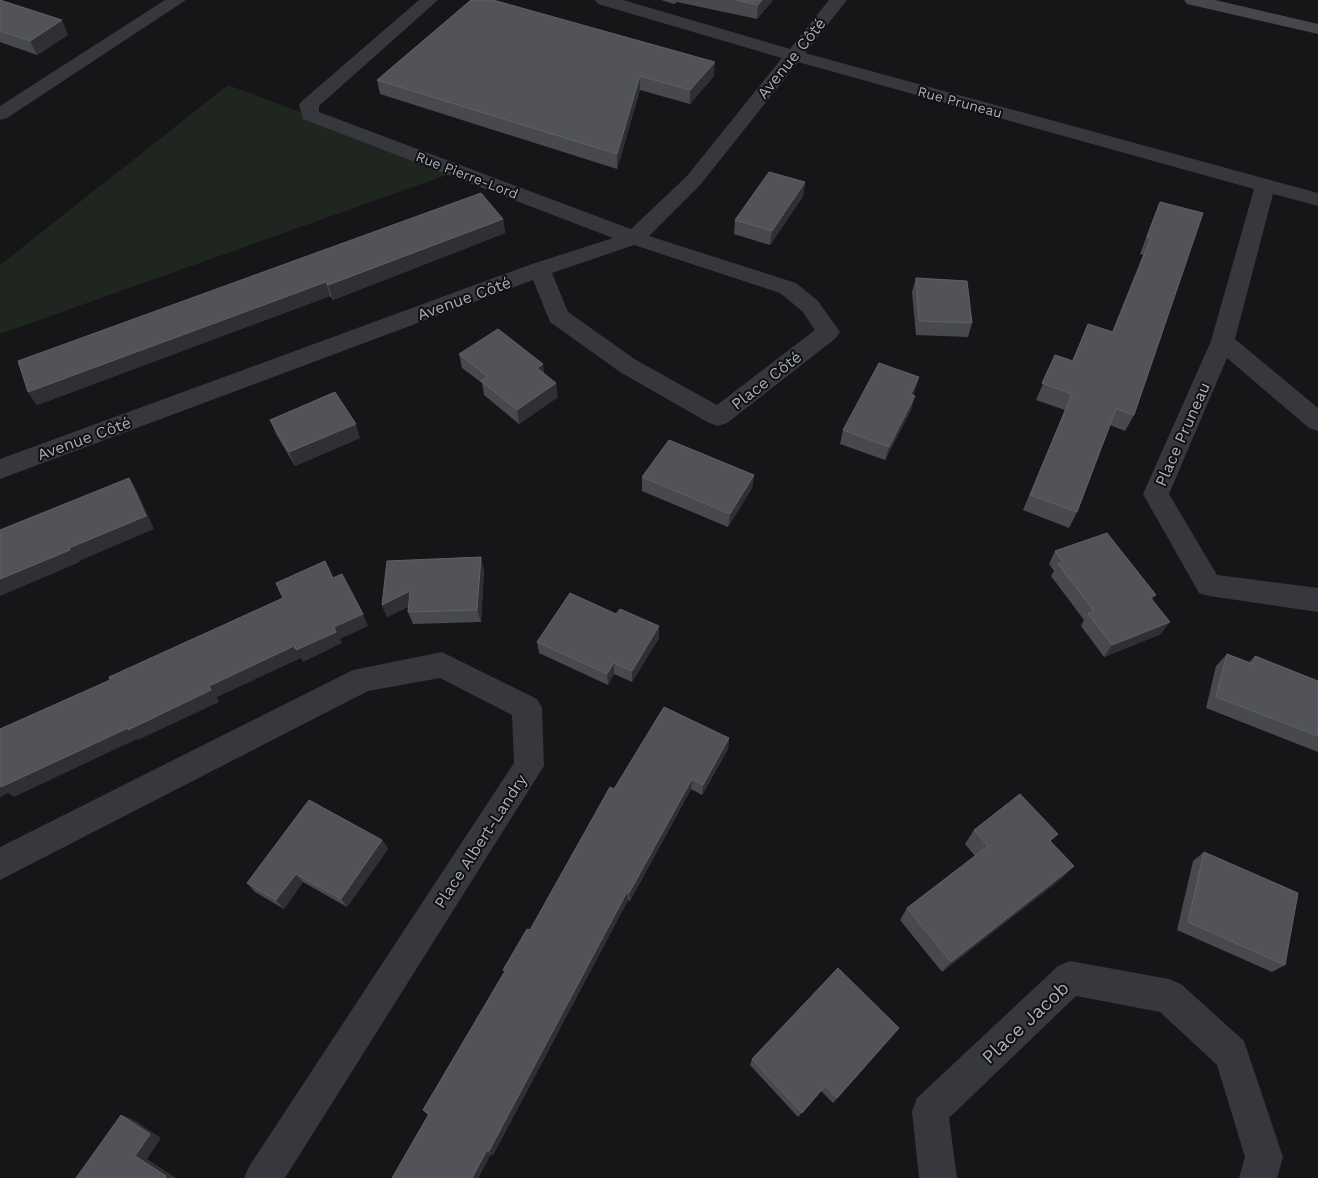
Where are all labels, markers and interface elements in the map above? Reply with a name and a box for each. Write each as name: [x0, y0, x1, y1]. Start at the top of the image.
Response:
street label: Avenue Côté: [753, 14, 830, 103]
street label: Rue Pruneau: [916, 83, 1004, 121]
street label: Rue Pierre-Lord: [414, 148, 520, 202]
street label: Avenue Côté: [415, 273, 514, 324]
street label: Place Côté: [727, 347, 805, 414]
street label: Place Pruneau: [1151, 379, 1214, 489]
street label: Avenue Côté: [35, 413, 134, 464]
street label: Place Albert-Landry: [430, 770, 531, 912]
street label: Place Jacob: [977, 976, 1074, 1069]

